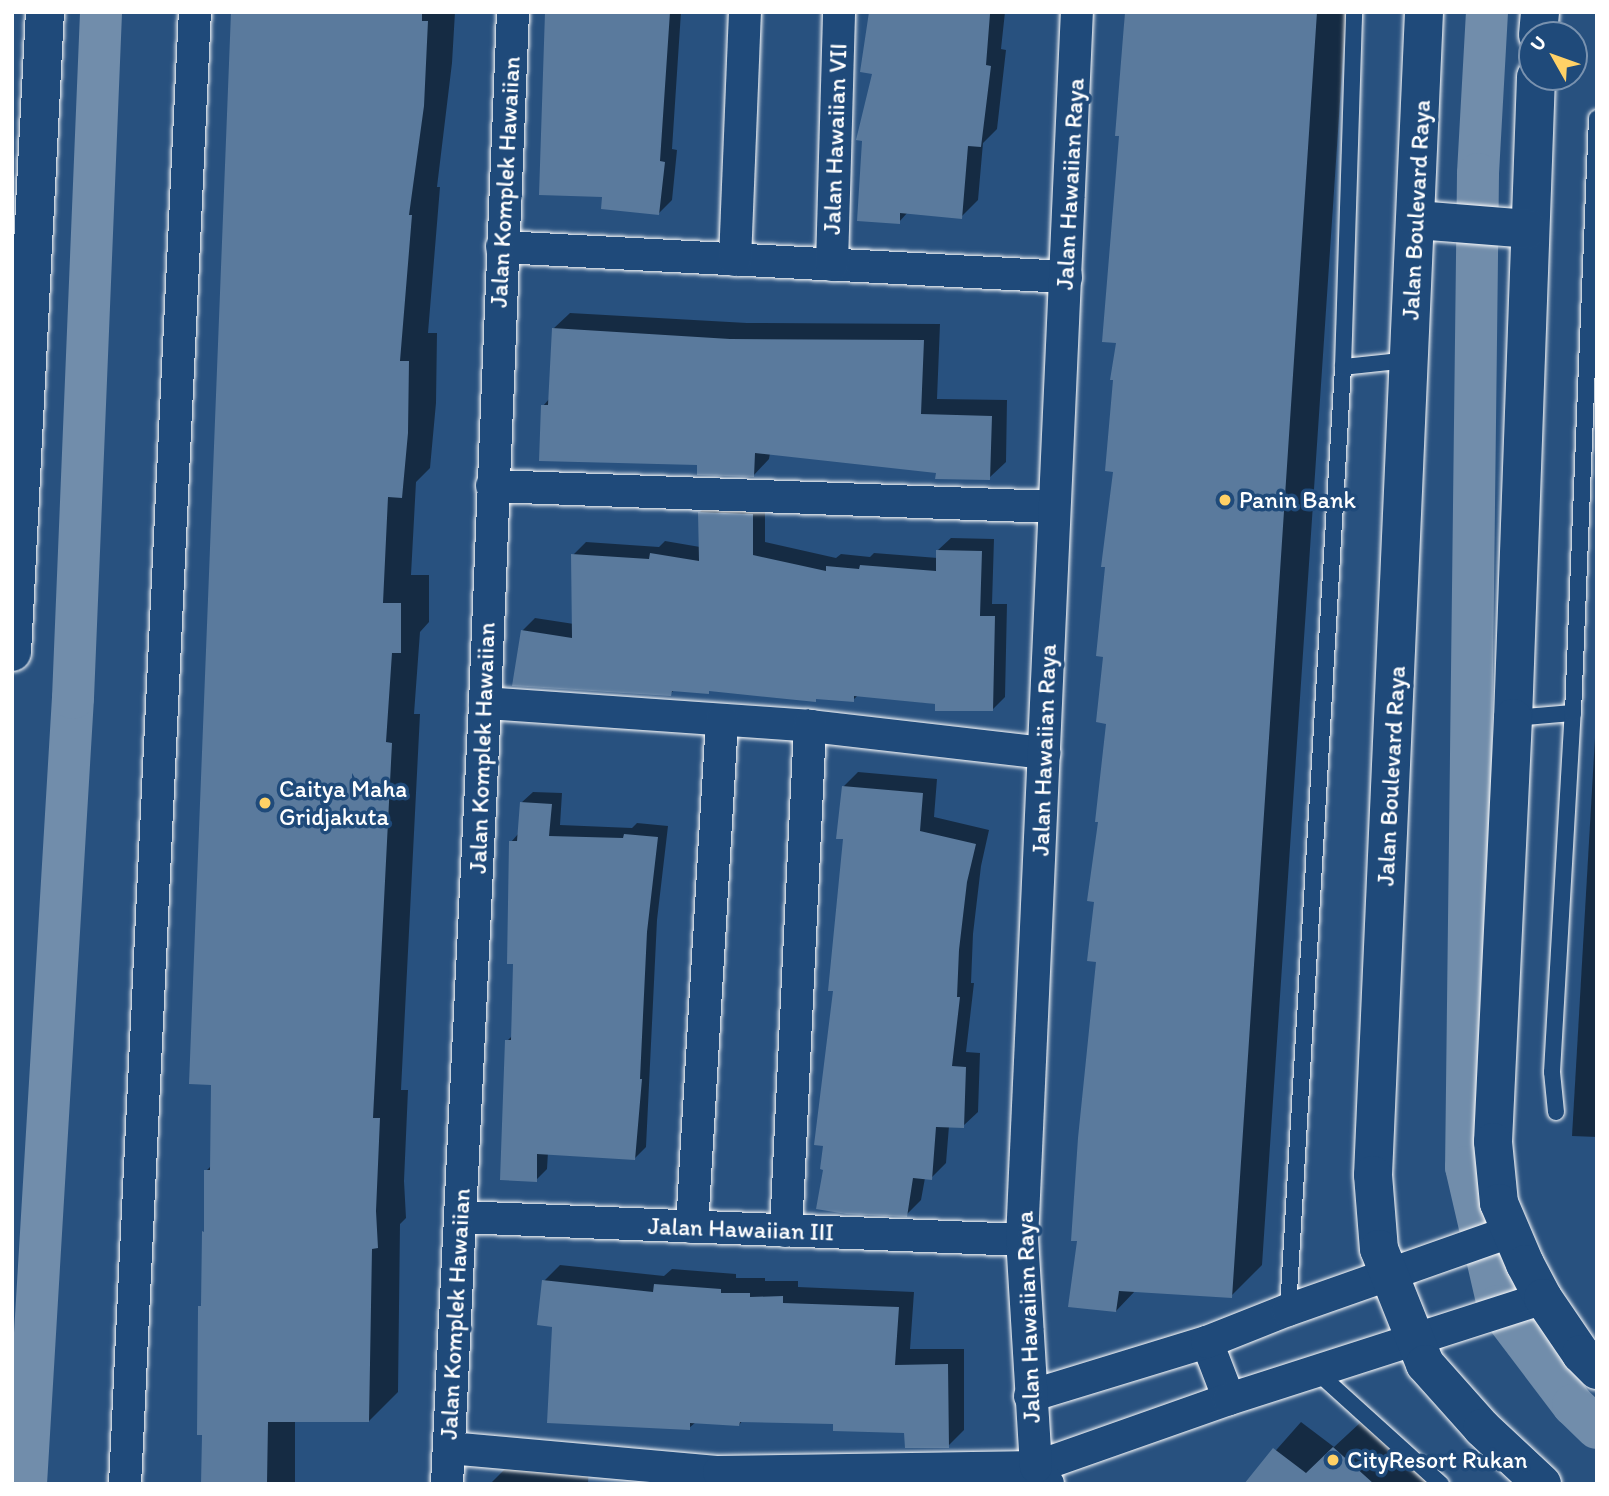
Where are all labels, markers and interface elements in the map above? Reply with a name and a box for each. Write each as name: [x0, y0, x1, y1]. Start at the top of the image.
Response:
north arrow: [1518, 21, 1588, 91]
text: U: [1525, 31, 1551, 56]
street label: Jalan Hawaiian VII: [817, 44, 853, 234]
street label: Jalan Komplek Hawaiian: [484, 56, 526, 308]
street label: Jalan Hawaiian Raya: [1050, 78, 1090, 290]
street label: Jalan Boulevard Raya: [1396, 99, 1436, 321]
place label: Panin Bank: [1239, 486, 1356, 514]
marker: Panin Bank: [1217, 492, 1233, 508]
street label: Jalan Komplek Hawaiian: [463, 623, 501, 873]
street label: Jalan Hawaiian Raya: [1026, 645, 1062, 855]
street label: Jalan Boulevard Raya: [1371, 665, 1411, 887]
place label: Caitya Maha Gridjakuta: [279, 775, 407, 831]
marker: Caitya Maha Gridjakuta: [257, 795, 273, 811]
street label: Jalan Komplek Hawaiian: [434, 1188, 476, 1440]
street label: Jalan Hawaiian III: [648, 1211, 834, 1247]
street label: Jalan Hawaiian Raya: [1010, 1212, 1046, 1422]
place label: CityResort Rukan: [1347, 1446, 1527, 1474]
marker: CityResort Rukan: [1325, 1452, 1341, 1468]

